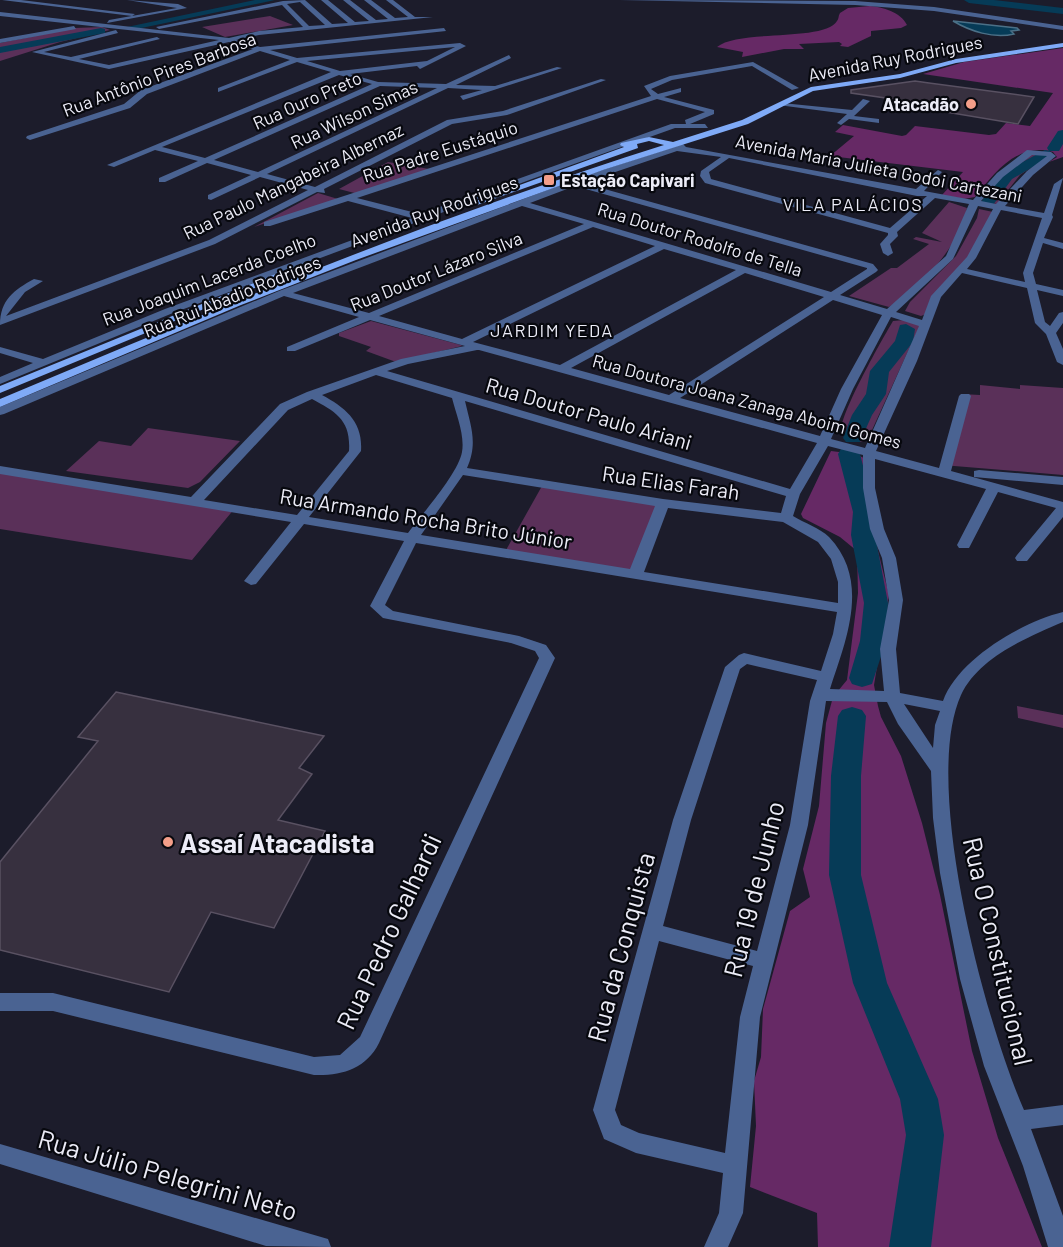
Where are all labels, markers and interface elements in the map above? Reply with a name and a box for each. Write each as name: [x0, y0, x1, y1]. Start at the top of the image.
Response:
street label: Rua Antônio Pires Barbosa: [59, 27, 259, 121]
street label: Avenida Ruy Rodrigues: [806, 30, 984, 86]
street label: Rua Ouro Preto: [249, 66, 365, 134]
street label: Rua Wilson Simas: [287, 75, 421, 153]
place label: Atacadão: [882, 93, 959, 115]
marker: Atacadão: [964, 97, 978, 111]
street label: Rua Padre Eustáquio: [360, 116, 520, 186]
street label: Rua Paulo Mangabeira Albernaz: [179, 118, 407, 244]
street label: Avenida Maria Julieta Godoi Cartezani: [734, 129, 1024, 207]
place label: Estação Capivari: [561, 169, 695, 191]
street label: Avenida Ruy Rodrigues: [347, 170, 521, 252]
marker: Estação Capivari: [542, 173, 556, 187]
district label: VILA PALÁCIOS: [783, 193, 923, 215]
street label: Rua Doutor Rodolfo de Tella: [595, 197, 805, 281]
street label: Rua Doutor Lázaro Silva: [347, 226, 525, 316]
street label: Rua Joaquim Lacerda Coelho: [99, 228, 319, 330]
street label: Rua Rui Abadio Rodriges: [140, 250, 324, 342]
district label: JARDIM YEDA: [490, 319, 614, 341]
street label: Rua Doutora Joana Zanaga Aboim Gomes: [590, 349, 904, 453]
street label: Rua Doutor Paulo Ariani: [483, 372, 695, 454]
street label: Rua Elias Farah: [601, 460, 741, 504]
street label: Rua Armando Rocha Brito Júnior: [278, 483, 574, 554]
street label: Rua 19 de Junho: [716, 798, 790, 980]
place label: Assaí Atacadista: [180, 827, 374, 858]
street label: Rua Pedro Galhardi: [329, 828, 447, 1034]
street label: Rua O Constitucional: [958, 834, 1040, 1068]
marker: Assaí Atacadista: [161, 835, 175, 849]
street label: Rua da Conquista: [580, 849, 660, 1045]
street label: Rua Júlio Pelegrini Neto: [35, 1122, 301, 1226]

